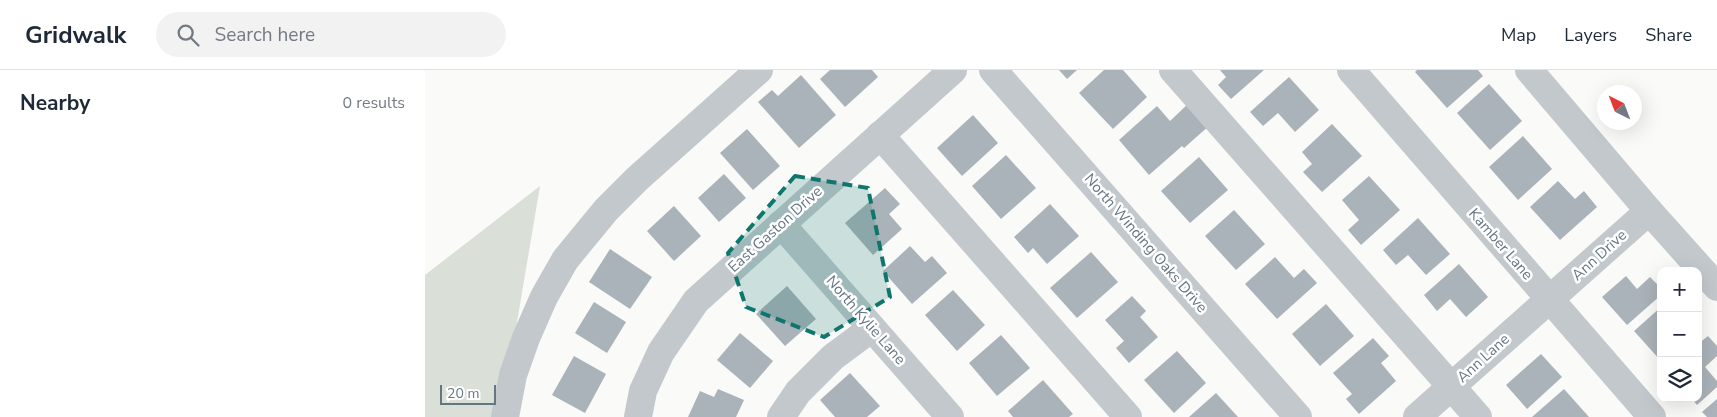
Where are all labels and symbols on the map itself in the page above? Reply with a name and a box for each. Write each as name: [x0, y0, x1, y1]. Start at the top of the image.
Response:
north arrow: [1597, 85, 1642, 130]
street label: North Winding Oaks Drive: [1080, 169, 1212, 317]
street label: East Gaston Drive: [724, 181, 826, 277]
street label: Kamber Lane: [1464, 204, 1538, 284]
street label: Ann Drive: [1567, 225, 1631, 285]
street label: North Kylie Lane: [822, 271, 910, 369]
street label: Ann Lane: [1452, 329, 1514, 387]
scale bar: [440, 382, 496, 405]

